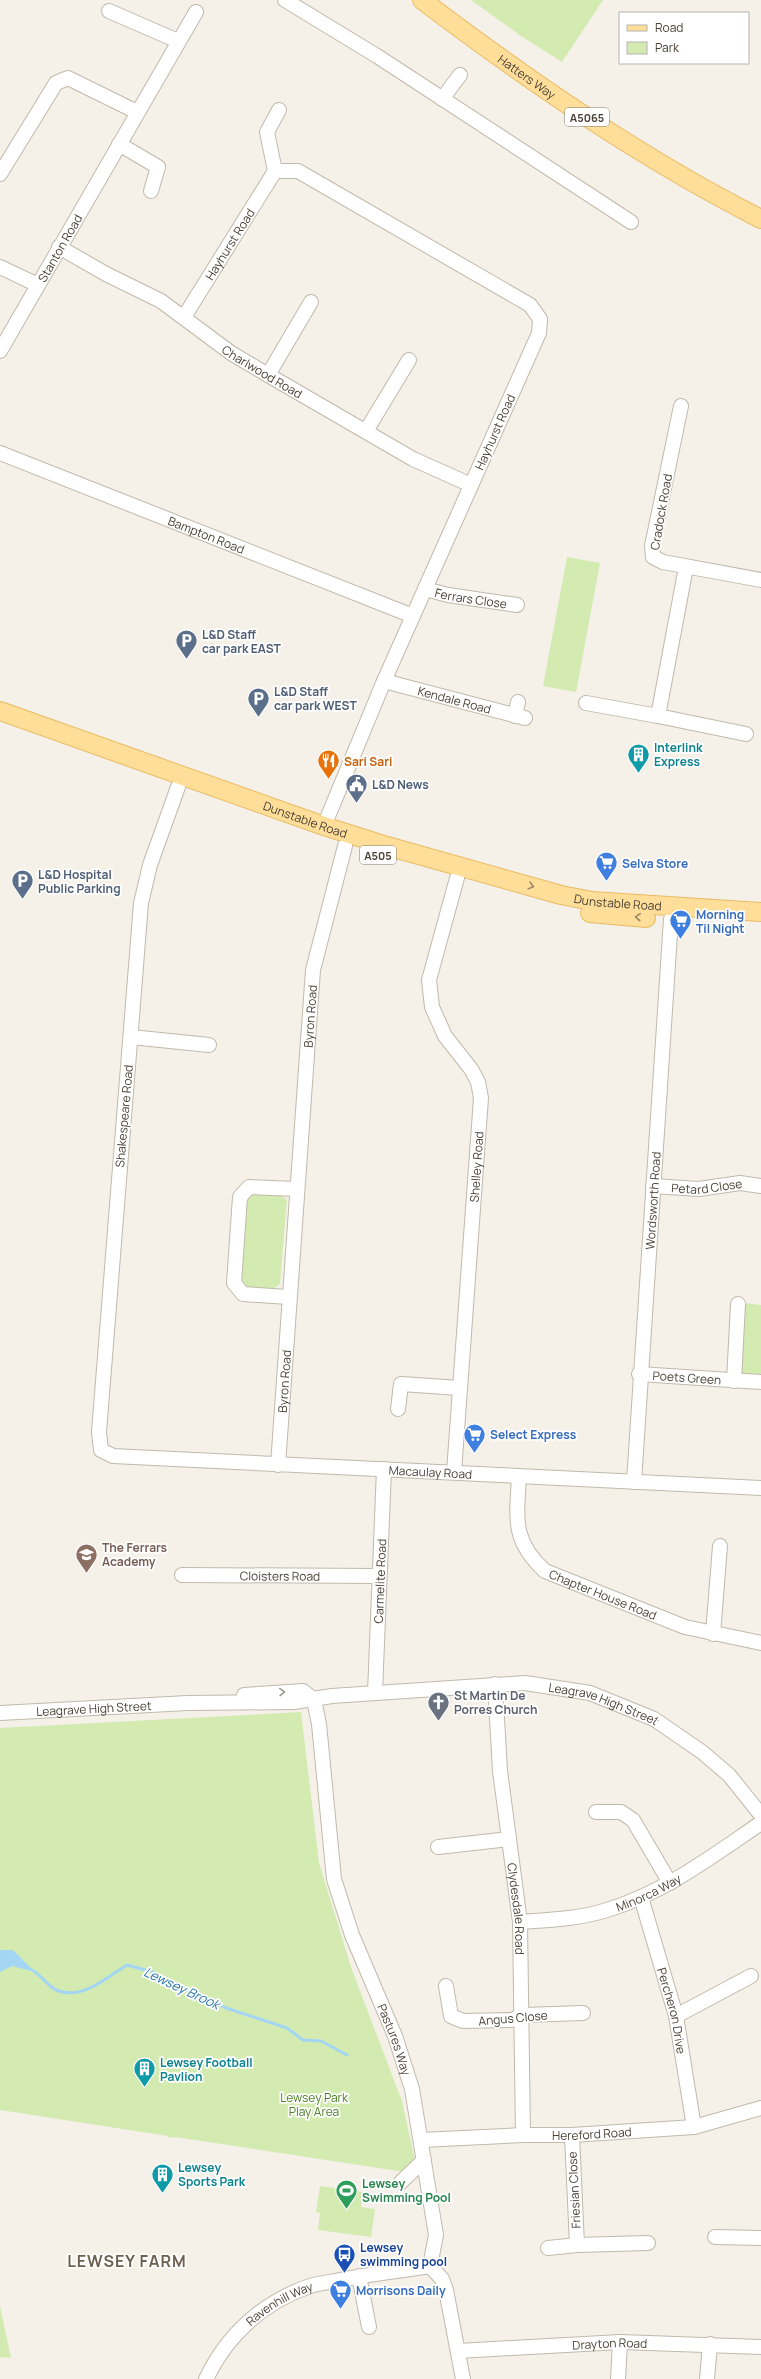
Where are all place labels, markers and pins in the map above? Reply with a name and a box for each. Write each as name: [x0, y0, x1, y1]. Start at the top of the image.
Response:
place label: L&D Staff car park EAST: [202, 626, 282, 657]
parking icon: L&D Staff car park EAST: [174, 628, 200, 661]
place label: L&D Staff car park WEST: [274, 683, 357, 714]
parking icon: L&D Staff car park WEST: [246, 685, 272, 718]
place label: Interlink Express: [654, 739, 703, 770]
building icon: Interlink Express: [625, 741, 651, 774]
restaurant icon: Sari Sari: [315, 748, 341, 781]
place label: Sari Sari: [344, 753, 392, 770]
public building icon: L&D News: [343, 771, 369, 804]
place label: L&D News: [372, 776, 429, 793]
supermarket icon: Selva Store: [593, 850, 619, 883]
place label: Selva Store: [622, 855, 688, 872]
place label: L&D Hospital Public Parking: [38, 866, 121, 897]
parking icon: L&D Hospital Public Parking: [10, 868, 36, 901]
place label: Morning Til Night: [696, 906, 745, 937]
supermarket icon: Morning Til Night: [667, 908, 693, 941]
supermarket icon: Select Express: [462, 1421, 488, 1454]
place label: Select Express: [490, 1426, 577, 1443]
place label: The Ferrars Academy: [102, 1539, 168, 1570]
school or university icon: The Ferrars Academy: [73, 1541, 99, 1574]
place label: St Martin De Porres Church: [454, 1687, 538, 1718]
church icon: St Martin De Porres Church: [425, 1689, 451, 1722]
place label: Lewsey Football Pavlion: [160, 2054, 253, 2085]
building icon: Lewsey Football Pavlion: [131, 2056, 157, 2089]
place label: Lewsey Sports Park: [178, 2159, 246, 2190]
building icon: Lewsey Sports Park: [150, 2161, 176, 2194]
place label: Lewsey Swimming Pool: [362, 2175, 451, 2206]
sports icon: Lewsey Swimming Pool: [333, 2177, 359, 2210]
place label: Lewsey swimming pool: [360, 2239, 447, 2270]
bus stop icon: Lewsey swimming pool: [332, 2241, 358, 2274]
supermarket icon: Morrisons Daily: [327, 2277, 353, 2310]
place label: Morrisons Daily: [356, 2282, 446, 2299]

